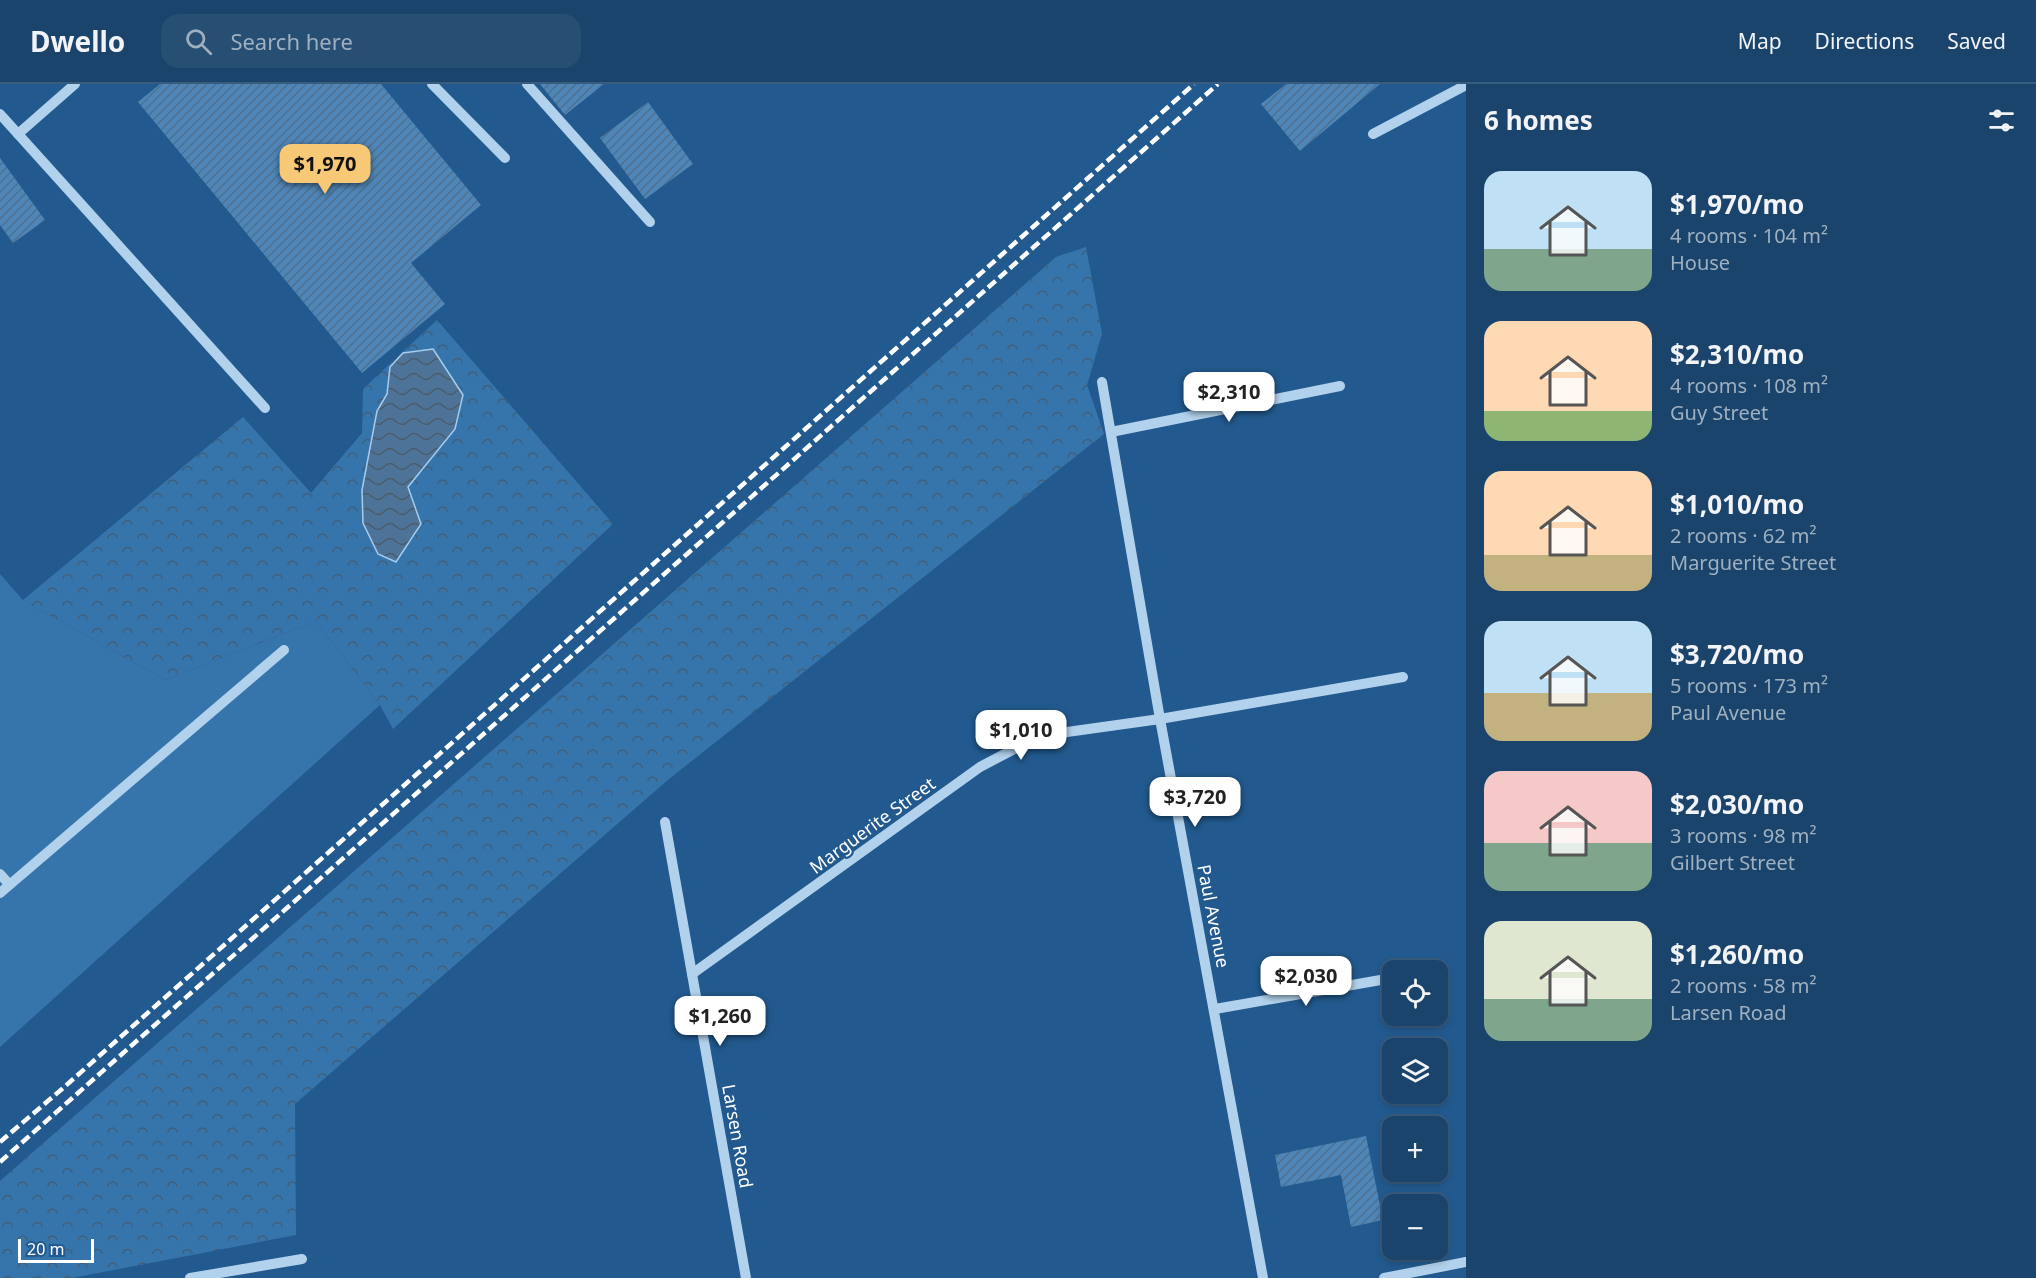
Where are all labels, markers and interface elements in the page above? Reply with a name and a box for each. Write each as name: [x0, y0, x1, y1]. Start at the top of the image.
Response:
search box: [161, 14, 581, 68]
text: Dwello: [30, 22, 125, 60]
icon: search: [182, 25, 215, 58]
text: Search here: [230, 26, 353, 56]
text: Map: [1738, 27, 1782, 55]
text: Directions: [1815, 27, 1914, 55]
text: Saved: [1947, 27, 2006, 55]
text: 6 homes: [1484, 102, 1593, 138]
icon: filters: [1985, 104, 2018, 137]
pin: $1,970: [276, 144, 374, 195]
text: $1,970: [294, 150, 356, 177]
text: $1,970/mo: [1670, 186, 1804, 222]
icon: home: [1532, 195, 1604, 267]
text: 4 rooms · 104 m²: [1670, 222, 1828, 249]
text: House: [1670, 249, 1730, 276]
text: $2,310/mo: [1670, 336, 1804, 372]
icon: home: [1532, 345, 1604, 417]
pin: $2,310: [1180, 372, 1278, 423]
text: 4 rooms · 108 m²: [1670, 372, 1828, 399]
text: $2,310: [1198, 378, 1260, 405]
text: Guy Street: [1670, 399, 1768, 426]
text: $1,010/mo: [1670, 486, 1804, 522]
icon: home: [1532, 495, 1604, 567]
text: 2 rooms · 62 m²: [1670, 522, 1817, 549]
text: Marguerite Street: [1670, 549, 1836, 576]
text: $3,720/mo: [1670, 636, 1804, 672]
icon: home: [1532, 645, 1604, 717]
text: 5 rooms · 173 m²: [1670, 672, 1828, 699]
text: Paul Avenue: [1670, 699, 1786, 726]
pin: $1,010: [972, 710, 1070, 761]
text: $1,010: [990, 716, 1052, 743]
street label: Marguerite Street: [804, 771, 940, 879]
pin: $3,720: [1146, 777, 1244, 828]
text: $3,720: [1164, 783, 1226, 810]
text: $2,030/mo: [1670, 786, 1804, 822]
icon: home: [1532, 795, 1604, 867]
text: 3 rooms · 98 m²: [1670, 822, 1817, 849]
text: Gilbert Street: [1670, 849, 1795, 876]
street label: Paul Avenue: [1192, 862, 1236, 970]
text: $1,260/mo: [1670, 936, 1804, 972]
icon: home: [1532, 945, 1604, 1017]
pin: $2,030: [1257, 956, 1355, 1007]
map controls: [1382, 960, 1448, 1260]
button: locate: [1382, 960, 1448, 1026]
text: $2,030: [1275, 962, 1337, 989]
text: 2 rooms · 58 m²: [1670, 972, 1817, 999]
pin: $1,260: [671, 996, 769, 1047]
text: Larsen Road: [1670, 999, 1786, 1026]
text: $1,260: [689, 1002, 751, 1029]
button: layers: [1382, 1038, 1448, 1104]
street label: Larsen Road: [717, 1082, 759, 1190]
button: +: [1382, 1116, 1448, 1182]
button: −: [1382, 1194, 1448, 1260]
scale bar: [18, 1236, 94, 1264]
text: 20 m: [27, 1238, 64, 1260]

